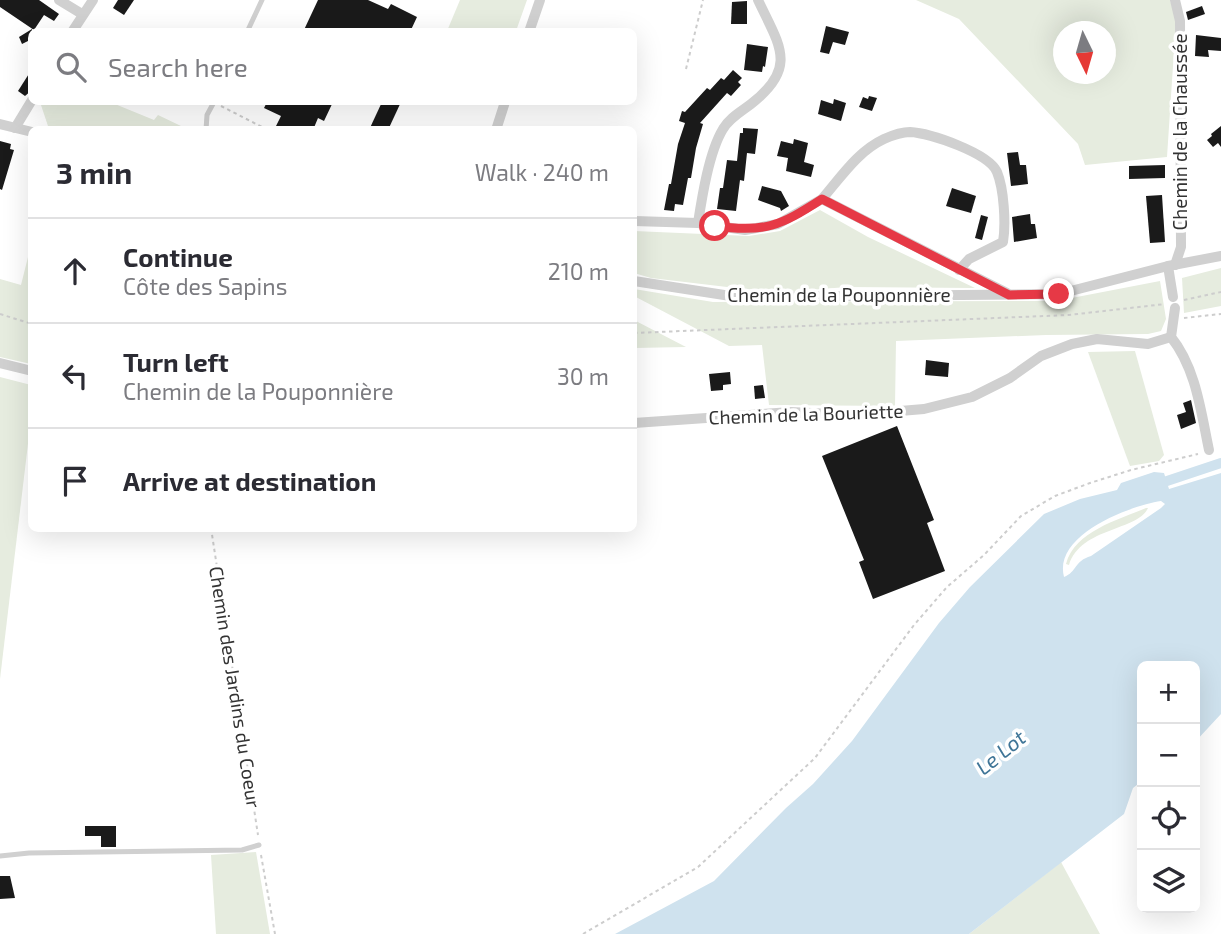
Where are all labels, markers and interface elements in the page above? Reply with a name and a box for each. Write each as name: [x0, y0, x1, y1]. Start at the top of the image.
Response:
north arrow: [1053, 21, 1116, 84]
search box: [28, 28, 637, 105]
street label: Chemin de la Chaussée: [1168, 33, 1191, 231]
icon: search: [52, 48, 90, 86]
text: Search here: [108, 51, 248, 82]
text: 3 min: [56, 154, 132, 190]
text: Walk · 240 m: [475, 158, 609, 186]
route start: [699, 210, 730, 241]
text: Continue: [123, 241, 233, 272]
icon: ahead: [56, 252, 94, 290]
text: 210 m: [548, 257, 609, 285]
text: Côte des Sapins: [123, 272, 287, 300]
route end: [1043, 278, 1074, 309]
street label: Chemin de la Pouponnière: [727, 283, 951, 306]
text: Turn left: [123, 346, 229, 377]
icon: left: [56, 357, 94, 395]
text: 30 m: [557, 362, 609, 390]
text: Chemin de la Pouponnière: [123, 377, 393, 405]
street label: Chemin de la Bouriette: [708, 399, 904, 428]
icon: arrive: [56, 462, 94, 500]
text: Arrive at destination: [123, 465, 376, 496]
street label: Chemin des Jardins du Coeur: [205, 564, 266, 810]
map controls: [1137, 661, 1200, 913]
button: +: [1137, 661, 1200, 724]
water label: Le Lot: [970, 724, 1030, 779]
button: −: [1137, 724, 1200, 787]
button: locate: [1137, 787, 1200, 850]
button: layers: [1137, 850, 1200, 913]

